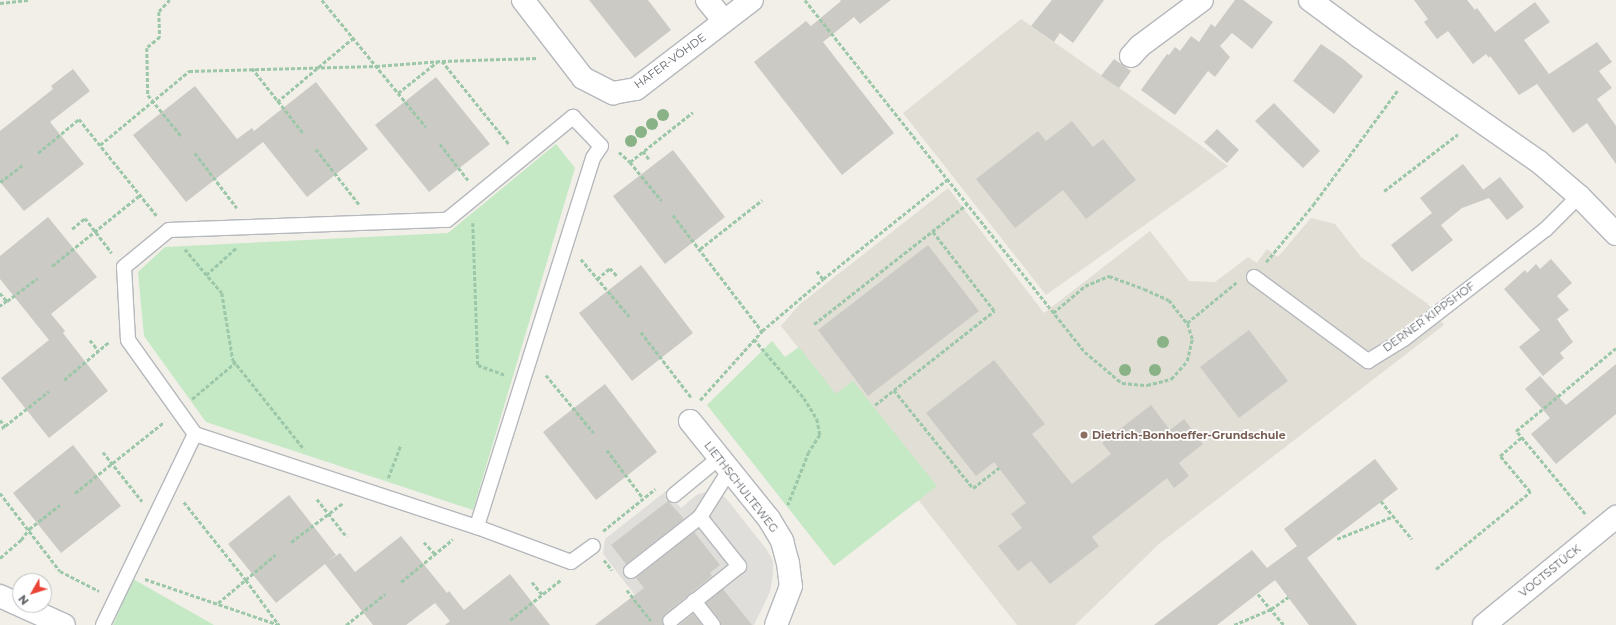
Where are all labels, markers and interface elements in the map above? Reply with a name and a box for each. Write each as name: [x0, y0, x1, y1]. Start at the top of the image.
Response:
street label: HAFER-VÖHDE: [632, 31, 708, 91]
street label: DERNER KIPPSHOF: [1381, 279, 1477, 355]
place label: Dietrich-Bonhoeffer-Grundschule: [1092, 428, 1286, 442]
marker: Dietrich-Bonhoeffer-Grundschule: [1079, 430, 1089, 440]
street label: LIETHSCHULTEWEG: [701, 439, 781, 535]
street label: VOGTSSTÜCK: [1517, 542, 1583, 600]
north arrow: [12, 573, 52, 613]
text: N: [15, 592, 32, 608]

